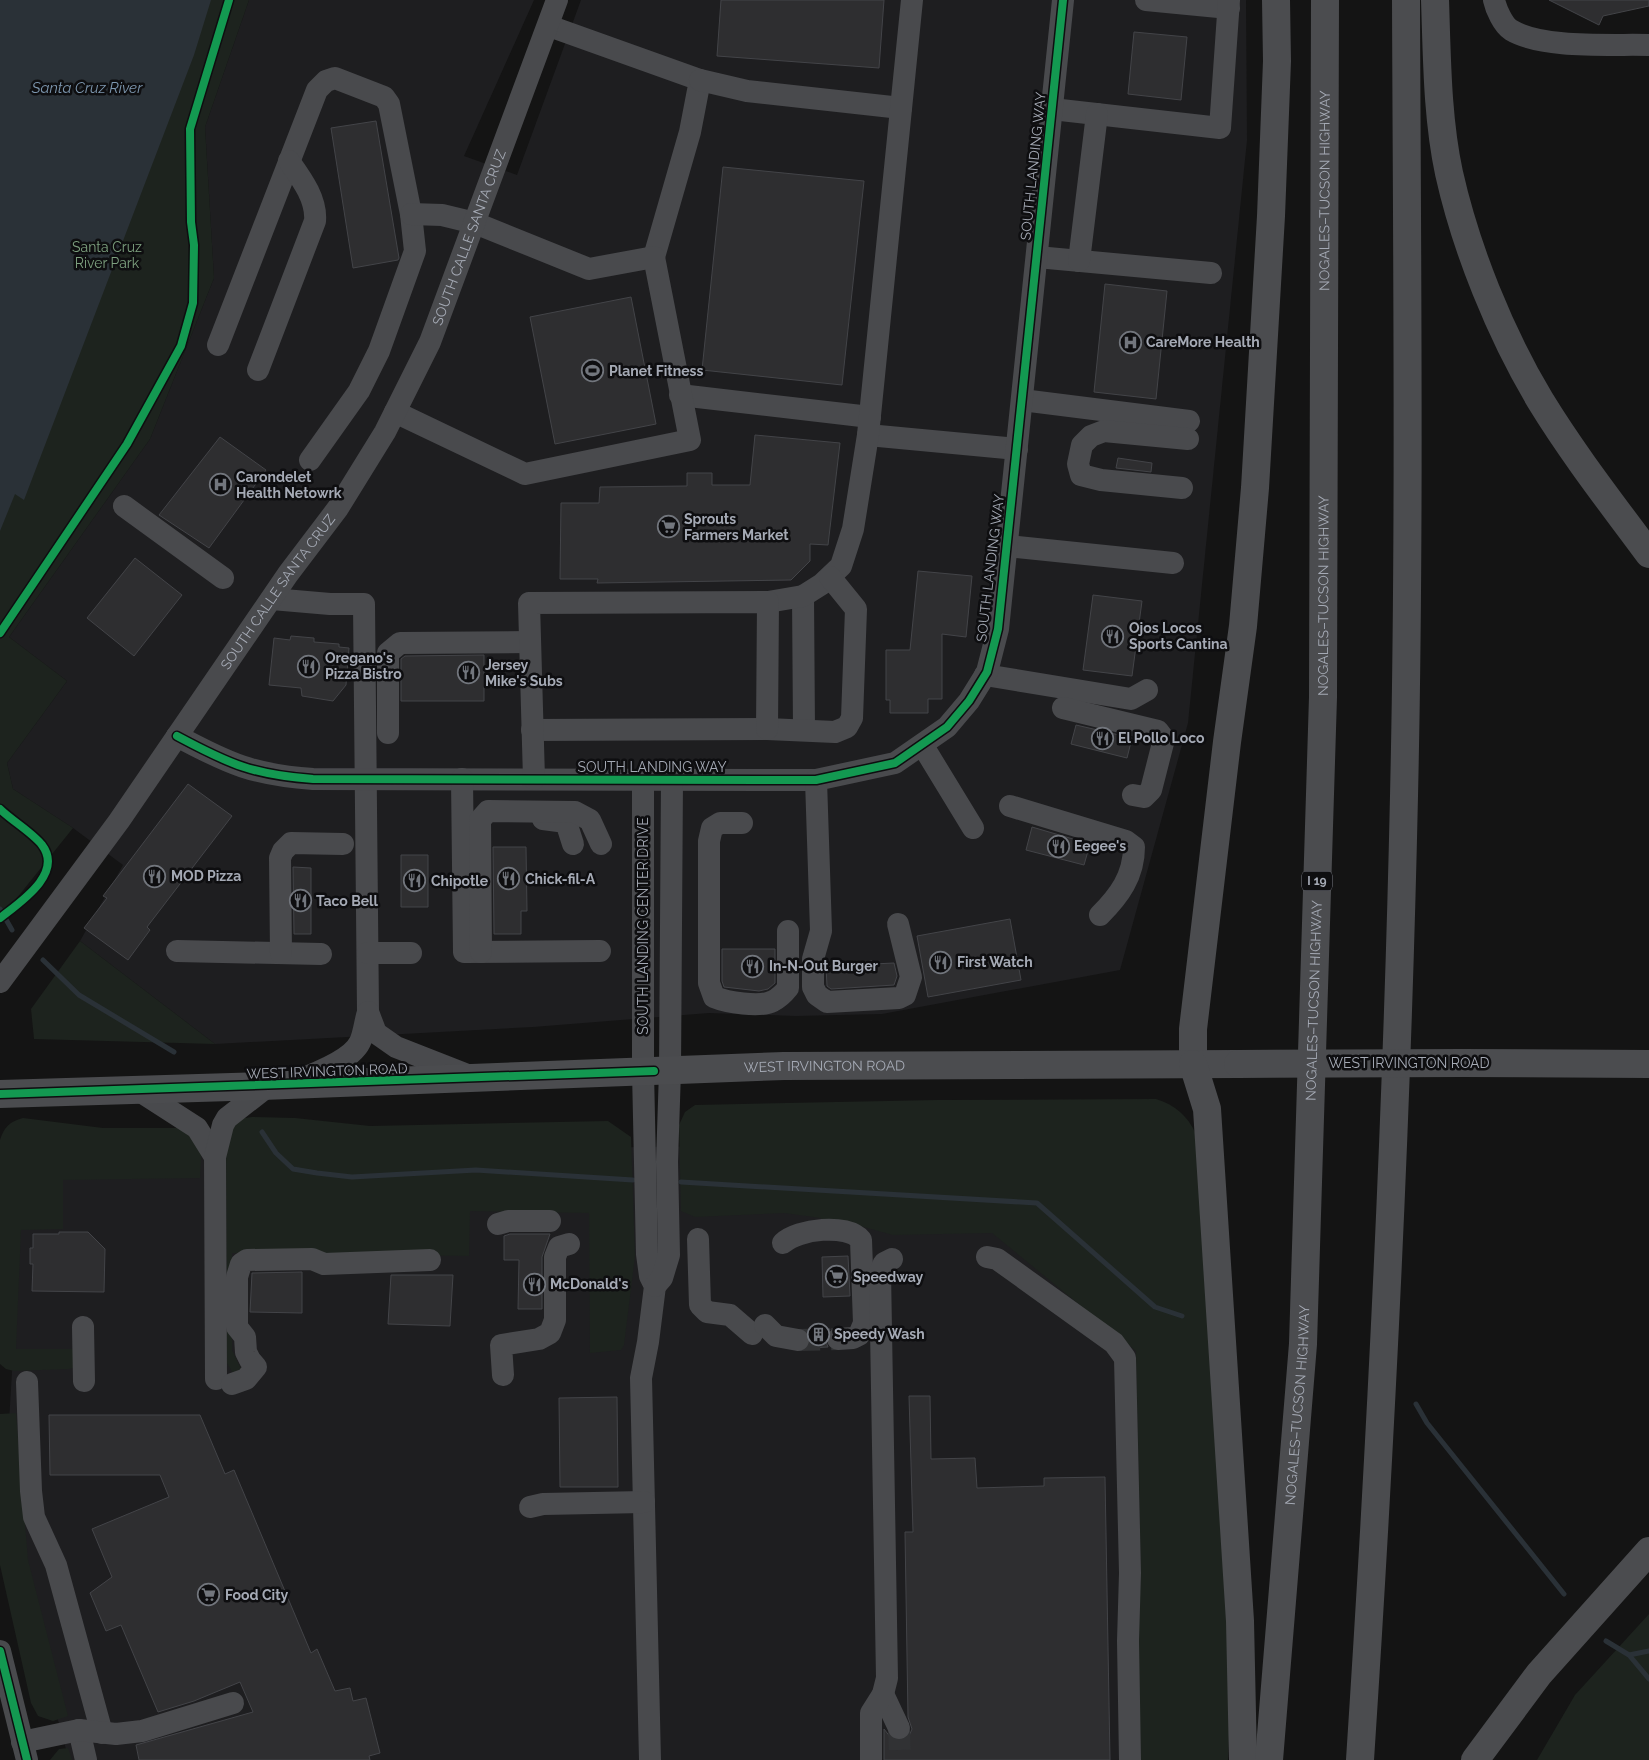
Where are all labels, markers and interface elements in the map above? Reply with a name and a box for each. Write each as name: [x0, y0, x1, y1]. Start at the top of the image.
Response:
water label: Santa Cruz River: [31, 79, 143, 97]
street label: NOGALES–TUCSON HIGHWAY: [1316, 90, 1333, 291]
street label: SOUTH LANDING WAY: [1017, 91, 1049, 241]
street label: SOUTH CALLE SANTA CRUZ: [429, 147, 509, 327]
park label: Santa Cruz River Park: [72, 239, 142, 271]
hospital icon: CareMore Health: [1118, 330, 1142, 354]
place label: CareMore Health: [1146, 334, 1260, 350]
sports icon: Planet Fitness: [581, 359, 605, 383]
place label: Planet Fitness: [609, 363, 703, 379]
place label: Carondelet Health Netowrk: [236, 469, 342, 501]
hospital icon: Carondelet Health Netowrk: [208, 473, 232, 497]
street label: SOUTH LANDING WAY: [973, 493, 1007, 643]
street label: NOGALES–TUCSON HIGHWAY: [1315, 495, 1332, 696]
street label: SOUTH CALLE SANTA CRUZ: [217, 511, 338, 672]
place label: Sprouts Farmers Market: [684, 511, 789, 543]
supermarket icon: Sprouts Farmers Market: [656, 515, 680, 539]
place label: Ojos Locos Sports Cantina: [1129, 620, 1227, 652]
restaurant icon: Ojos Locos Sports Cantina: [1101, 624, 1125, 648]
place label: Oregano's Pizza Bistro: [325, 650, 402, 682]
restaurant icon: Oregano's Pizza Bistro: [297, 654, 321, 678]
place label: Jersey Mike's Subs: [485, 657, 563, 689]
restaurant icon: Jersey Mike's Subs: [457, 661, 481, 685]
restaurant icon: El Pollo Loco: [1090, 726, 1114, 750]
place label: El Pollo Loco: [1118, 730, 1205, 746]
street label: SOUTH LANDING WAY: [577, 759, 727, 775]
street label: SOUTH LANDING CENTER DRIVE: [635, 817, 651, 1035]
restaurant icon: Eegee's: [1046, 834, 1070, 858]
place label: Eegee's: [1074, 838, 1126, 854]
restaurant icon: MOD Pizza: [143, 864, 167, 888]
restaurant icon: Chick-fil-A: [497, 867, 521, 891]
place label: MOD Pizza: [171, 868, 241, 884]
restaurant icon: Chipotle: [403, 869, 427, 893]
place label: Chick-fil-A: [525, 871, 596, 887]
road number: I 19: [1302, 871, 1332, 890]
place label: Chipotle: [431, 873, 489, 889]
restaurant icon: Taco Bell: [288, 889, 312, 913]
place label: Taco Bell: [316, 893, 379, 909]
street label: NOGALES–TUCSON HIGHWAY: [1303, 900, 1325, 1101]
restaurant icon: First Watch: [929, 950, 953, 974]
restaurant icon: In-N-Out Burger: [741, 954, 765, 978]
place label: First Watch: [957, 954, 1033, 970]
place label: In-N-Out Burger: [769, 958, 879, 974]
street label: WEST IRVINGTON ROAD: [1328, 1055, 1490, 1071]
street label: WEST IRVINGTON ROAD: [744, 1057, 905, 1076]
street label: WEST IRVINGTON ROAD: [246, 1060, 408, 1082]
supermarket icon: Speedway: [825, 1265, 849, 1289]
place label: Speedway: [853, 1269, 923, 1285]
restaurant icon: McDonald's: [522, 1272, 546, 1296]
place label: McDonald's: [550, 1276, 629, 1292]
street label: NOGALES–TUCSON HIGHWAY: [1282, 1305, 1312, 1506]
building icon: Speedy Wash: [806, 1322, 830, 1346]
place label: Speedy Wash: [834, 1326, 925, 1342]
supermarket icon: Food City: [197, 1583, 221, 1607]
place label: Food City: [225, 1587, 288, 1603]

